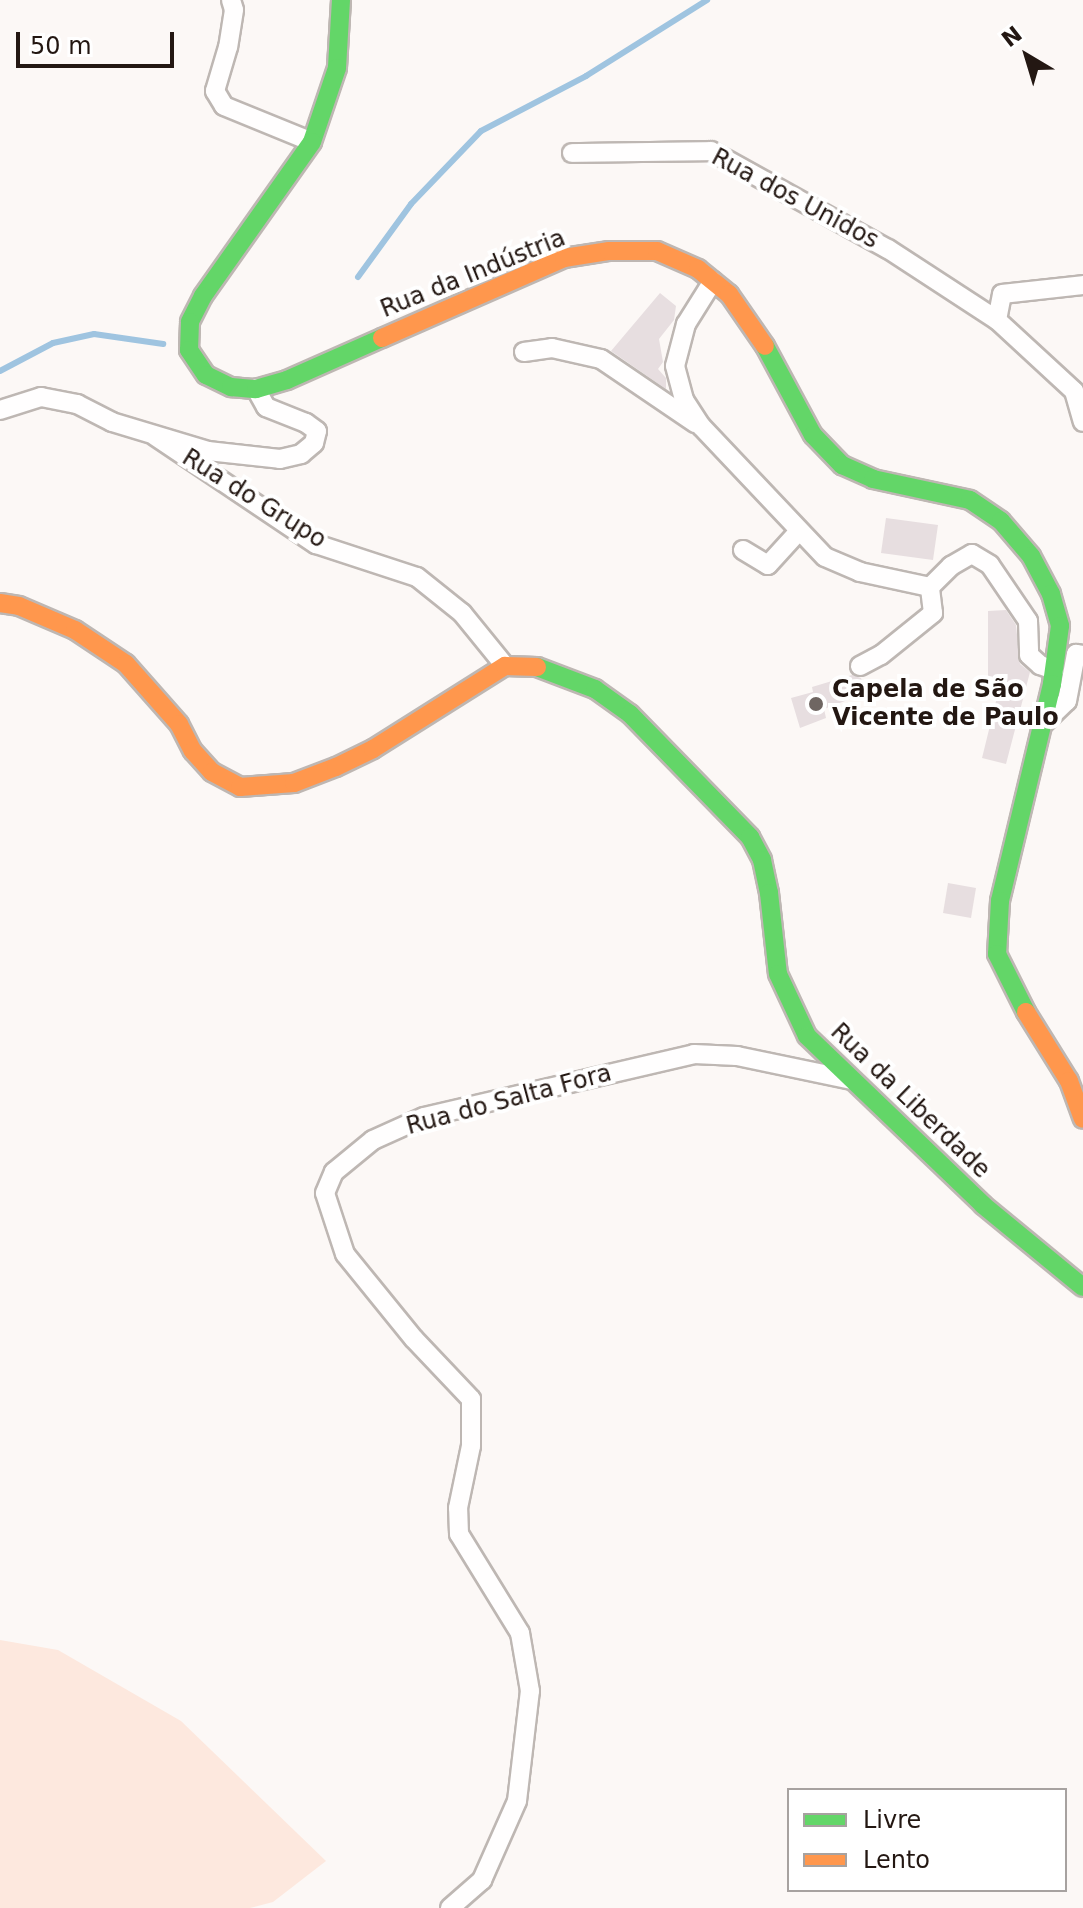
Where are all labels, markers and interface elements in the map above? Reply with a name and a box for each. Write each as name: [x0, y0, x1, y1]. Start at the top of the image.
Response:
scale bar: [20, 16, 178, 66]
north arrow: [987, 16, 1067, 96]
text: N: [997, 21, 1027, 52]
text: 50 m: [30, 32, 92, 60]
street label: Rua dos Unidos: [707, 143, 883, 255]
street label: Rua da Indústria: [376, 224, 570, 324]
street label: Rua do Grupo: [177, 443, 331, 555]
place label: Capela de São Vicente de Paulo: [832, 676, 1059, 732]
marker: Capela de São Vicente de Paulo: [807, 695, 825, 713]
street label: Rua da Liberdade: [824, 1018, 996, 1184]
street label: Rua do Salta Fora: [403, 1059, 615, 1141]
legend: [787, 1788, 1067, 1892]
text: Livre: [863, 1806, 921, 1834]
text: Lento: [863, 1846, 930, 1874]

